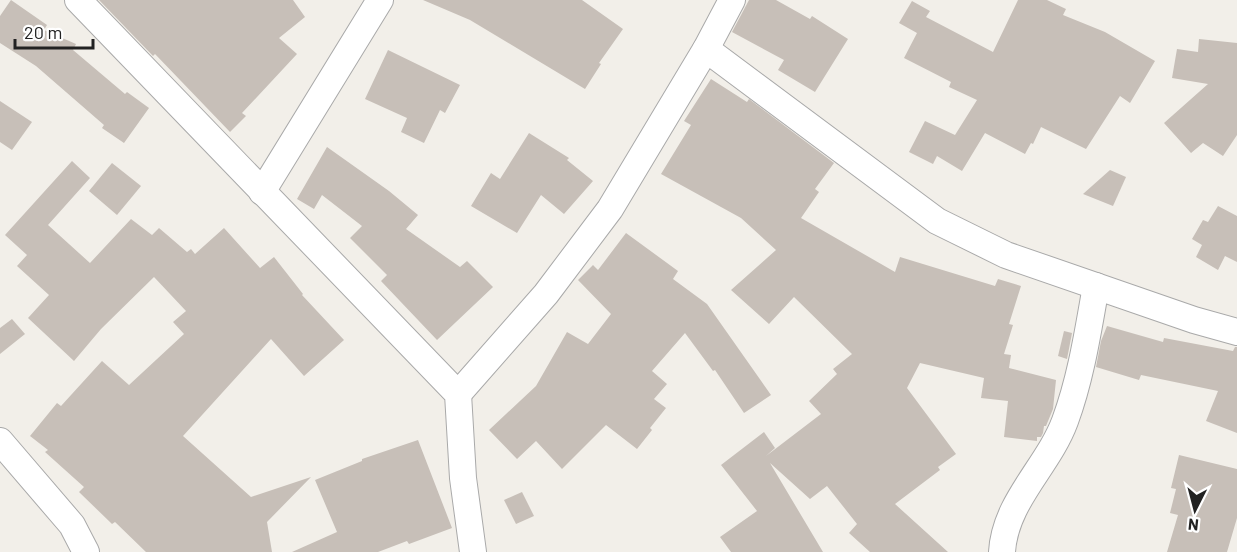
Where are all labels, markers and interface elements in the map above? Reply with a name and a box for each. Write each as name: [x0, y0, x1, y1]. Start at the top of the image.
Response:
scale bar: [15, 12, 93, 50]
text: 20 m: [24, 21, 62, 43]
north arrow: [1165, 480, 1225, 540]
text: N: [1187, 515, 1200, 535]

